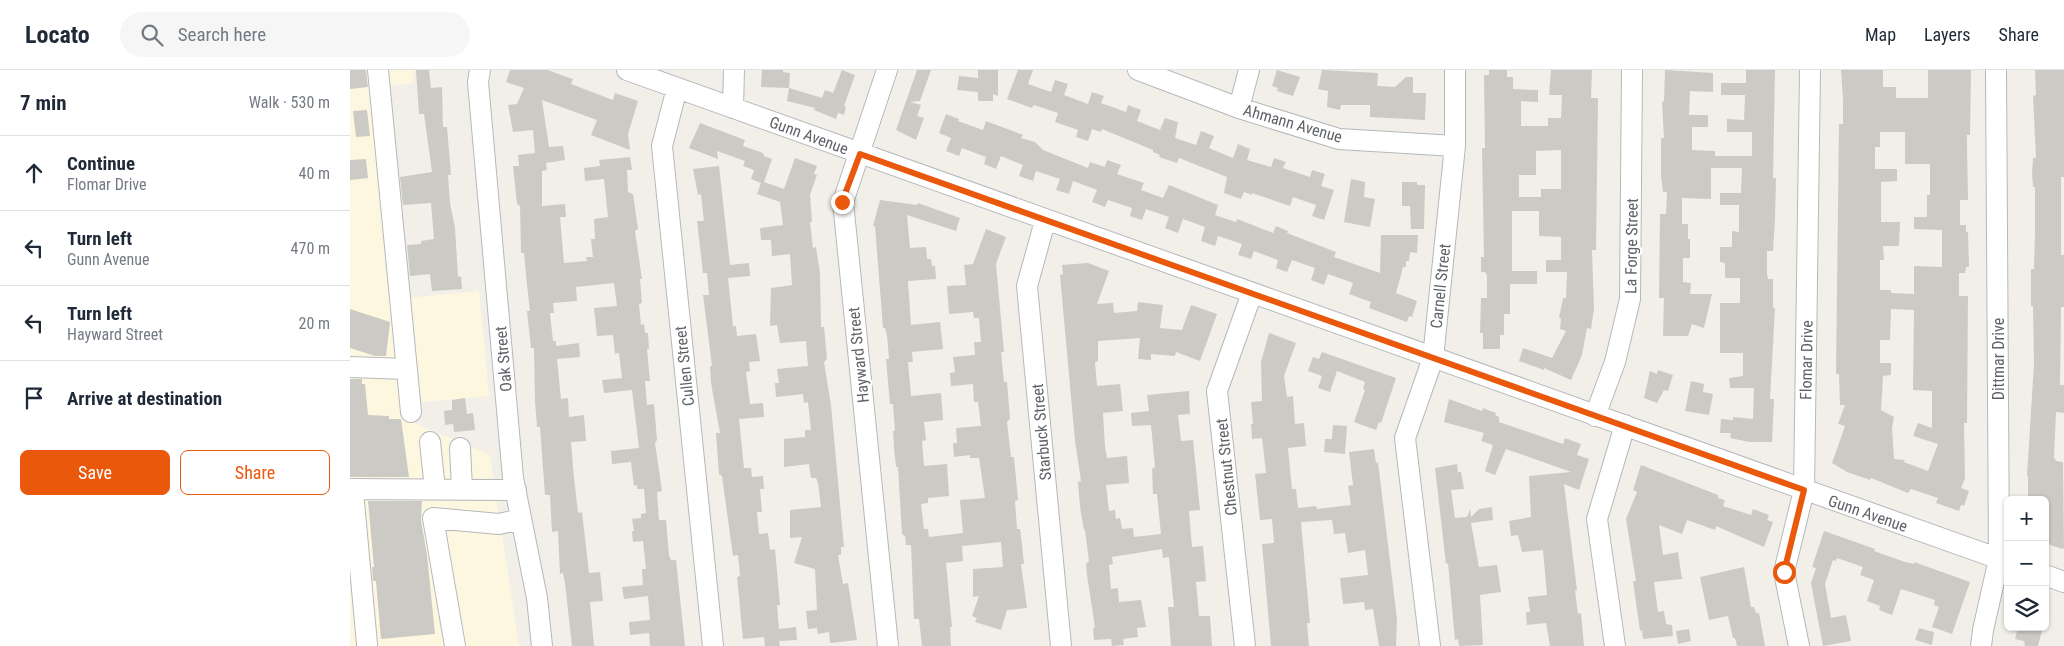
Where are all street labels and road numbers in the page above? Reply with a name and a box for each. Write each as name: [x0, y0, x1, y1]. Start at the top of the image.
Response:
street label: Ahmann Avenue: [1241, 100, 1344, 147]
street label: Gunn Avenue: [767, 112, 851, 158]
street label: La Forge Street: [1621, 198, 1642, 294]
street label: Carnell Street: [1427, 242, 1454, 329]
street label: Hayward Street: [844, 306, 873, 404]
street label: Dittmar Drive: [1989, 318, 2008, 400]
street label: Flomar Drive: [1796, 320, 1817, 400]
street label: Oak Street: [491, 325, 516, 392]
street label: Cullen Street: [671, 325, 698, 407]
street label: Starbuck Street: [1028, 383, 1055, 481]
street label: Chestnut Street: [1212, 417, 1241, 517]
street label: Gunn Avenue: [1826, 491, 1910, 536]

